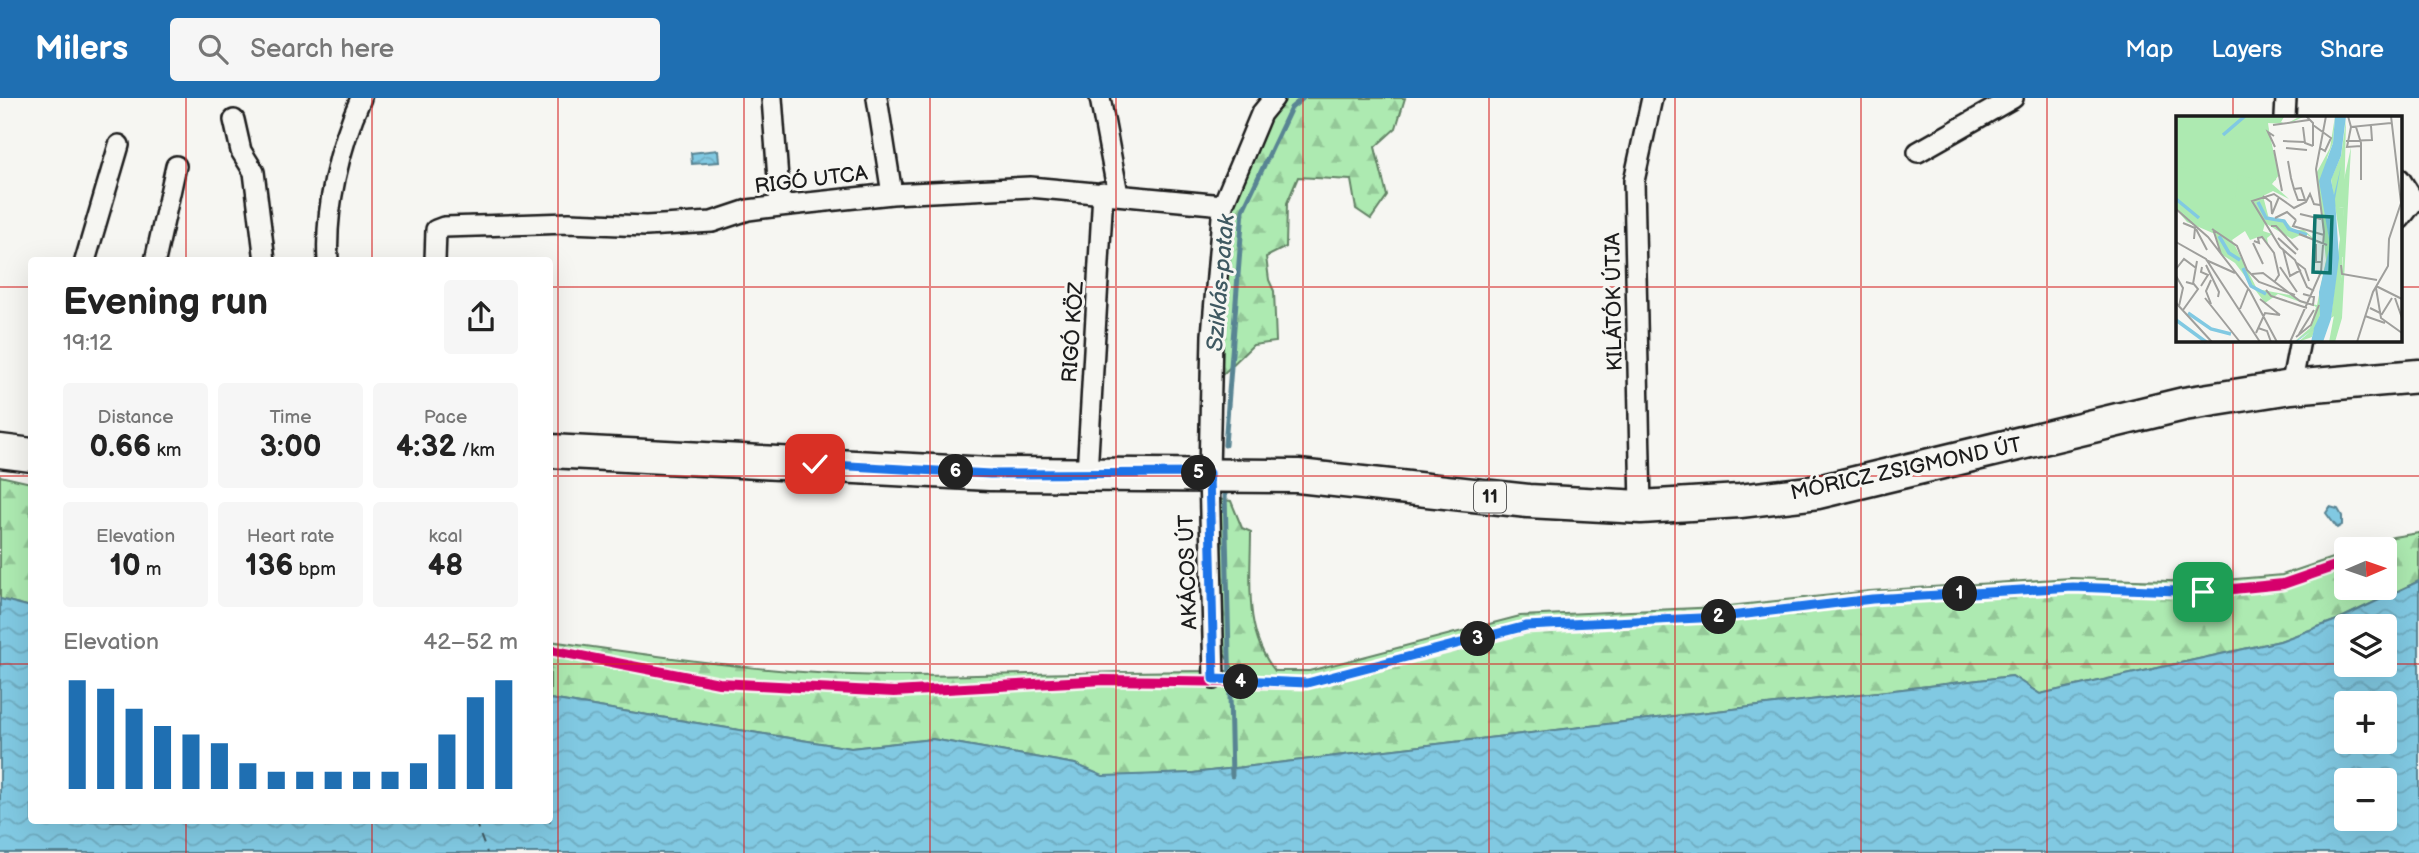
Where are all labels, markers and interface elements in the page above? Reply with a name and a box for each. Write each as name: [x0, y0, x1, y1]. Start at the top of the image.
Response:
search box: [170, 18, 660, 81]
text: Milers: [35, 29, 128, 69]
icon: search: [194, 30, 232, 68]
text: Search here: [250, 34, 394, 65]
text: Map: [2125, 35, 2173, 64]
text: Layers: [2211, 35, 2282, 64]
text: Share: [2320, 35, 2384, 64]
inset map: [2176, 116, 2402, 341]
street label: RIGÓ UTCA: [753, 161, 869, 199]
water label: Sziklás-patak: [1201, 213, 1241, 353]
street label: KILÁTÓK ÚTJA: [1600, 232, 1628, 371]
text: Evening run: [63, 280, 268, 325]
button: share: [444, 280, 518, 354]
street label: RIGÓ KÖZ: [1057, 280, 1089, 383]
text: 19:12: [63, 329, 112, 357]
text: Distance: [98, 406, 173, 429]
text: Time: [269, 406, 312, 429]
text: Pace: [424, 406, 467, 429]
text: 0.66: [90, 429, 151, 465]
text: 3:00: [259, 429, 322, 465]
text: 4:32: [396, 429, 456, 465]
street label: MÓRICZ ZSIGMOND ÚT: [1788, 432, 2024, 506]
pin: [785, 434, 845, 494]
text: km: [151, 439, 181, 462]
text: /km: [456, 439, 495, 462]
icon: check: [796, 445, 834, 483]
pin: 6: [939, 454, 974, 490]
pin: 5: [1182, 456, 1216, 490]
text: 6: [950, 460, 961, 483]
text: 5: [1193, 461, 1204, 484]
road number: 11: [1474, 482, 1506, 512]
street label: AKÁCOS ÚT: [1173, 514, 1203, 630]
text: Elevation: [96, 525, 175, 548]
text: Heart rate: [247, 525, 334, 548]
text: kcal: [428, 525, 463, 548]
north arrow: [2334, 537, 2398, 600]
map controls: [2334, 537, 2397, 831]
text: 10: [109, 548, 141, 584]
text: 136: [245, 548, 293, 584]
text: 48: [428, 548, 463, 584]
text: m: [141, 558, 162, 581]
text: bpm: [293, 558, 336, 581]
pin: [2173, 562, 2233, 622]
icon: arrive: [2184, 573, 2222, 611]
pin: 1: [1942, 576, 1978, 612]
text: 1: [1956, 582, 1964, 605]
pin: 2: [1702, 600, 1736, 634]
text: 2: [1713, 605, 1724, 628]
button: layers: [2334, 614, 2397, 677]
pin: 3: [1460, 622, 1496, 656]
text: 3: [1472, 627, 1483, 650]
text: Elevation: [63, 628, 159, 656]
text: 42–52 m: [423, 628, 518, 656]
pin: 4: [1224, 664, 1258, 700]
text: 4: [1235, 670, 1246, 693]
button: +: [2334, 691, 2397, 754]
button: −: [2334, 768, 2397, 831]

